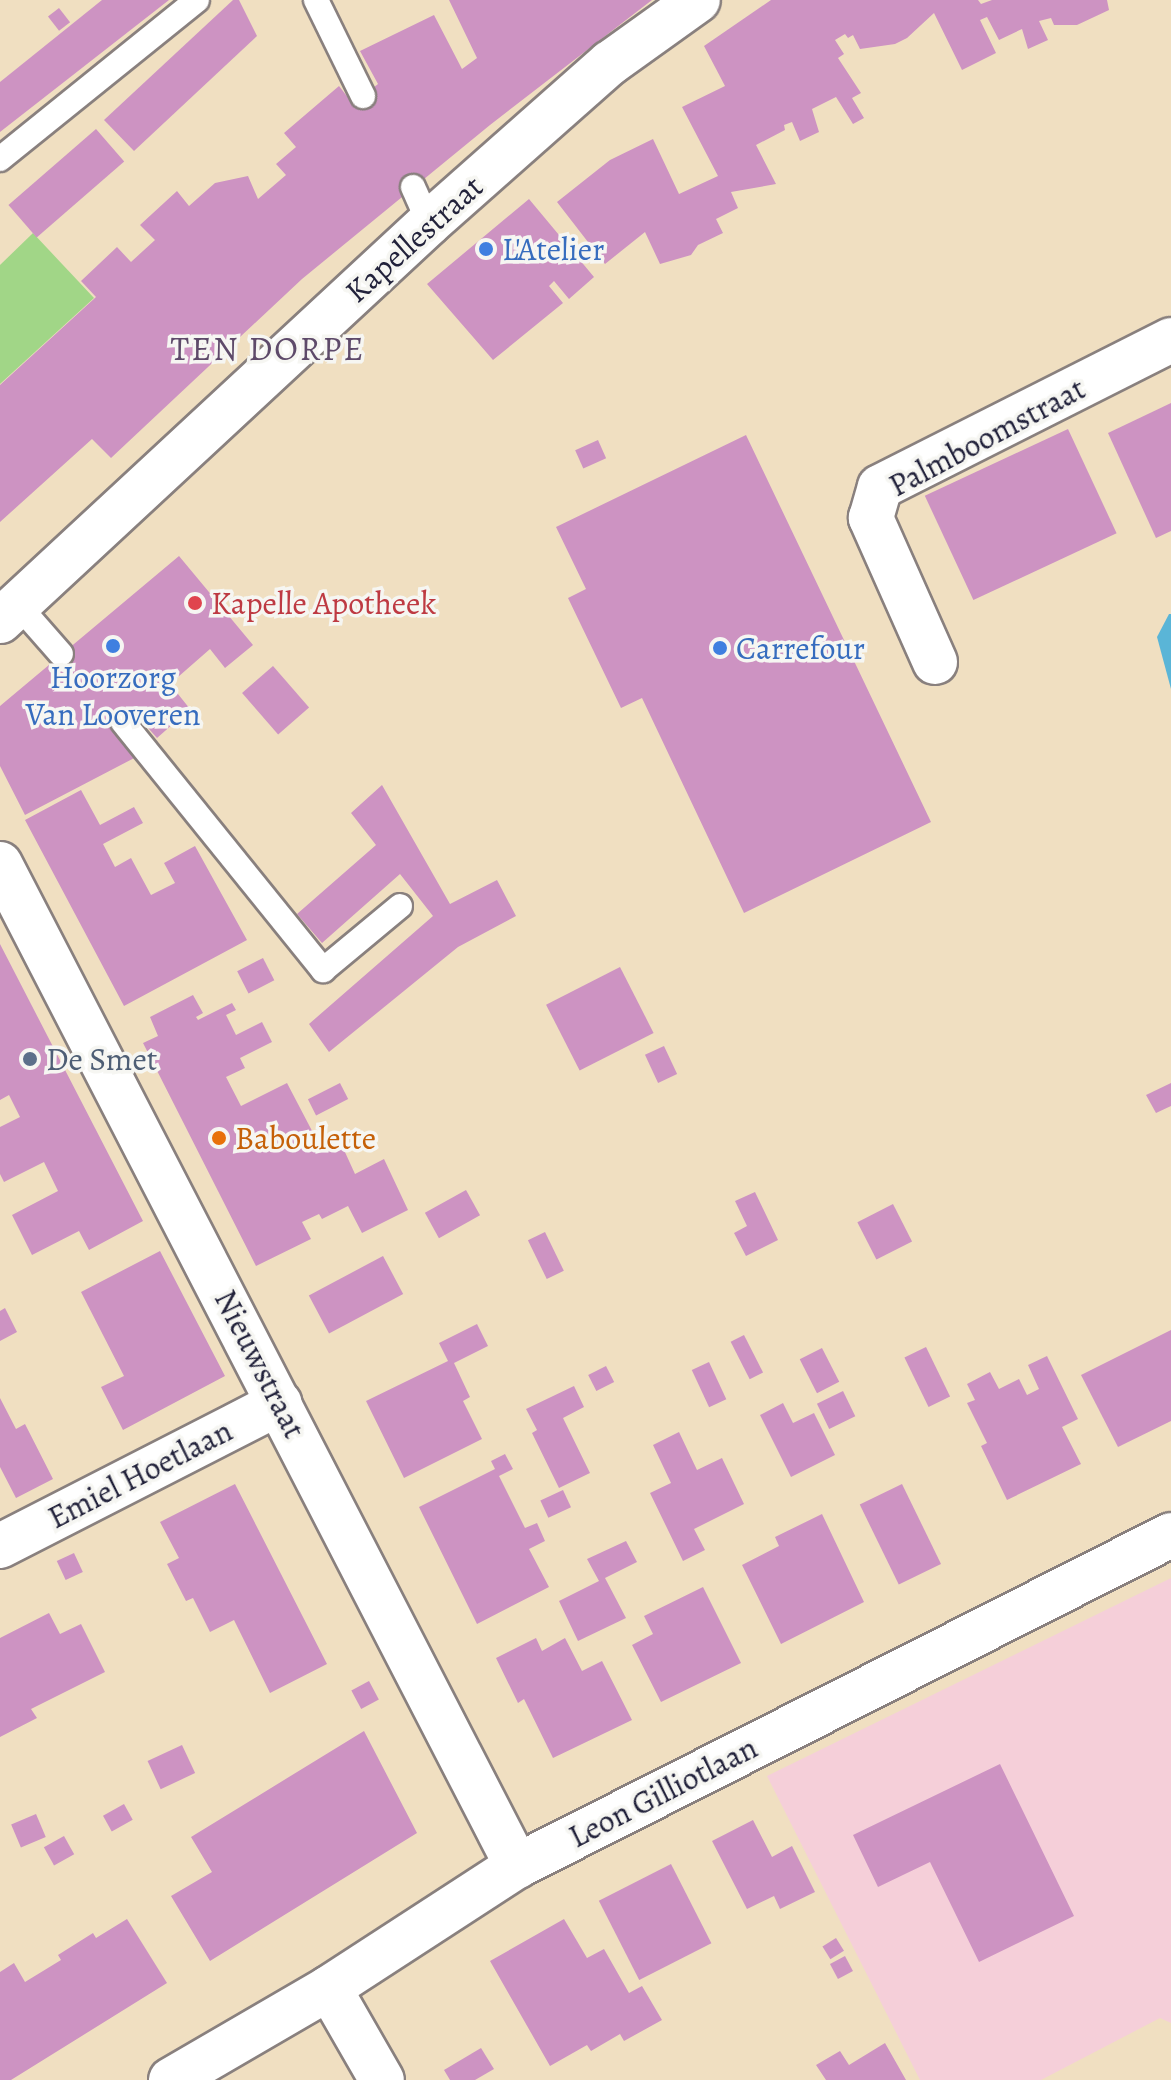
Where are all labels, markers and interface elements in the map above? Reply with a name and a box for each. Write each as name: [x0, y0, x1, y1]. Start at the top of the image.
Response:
street label: Kapellestraat: [337, 167, 491, 311]
place label: L'Atelier: [502, 230, 604, 268]
marker: L'Atelier: [477, 240, 495, 258]
district label: TEN DORPE: [171, 329, 365, 369]
street label: Palmboomstraat: [882, 369, 1092, 505]
place label: Kapelle Apotheek: [211, 584, 436, 622]
marker: Kapelle Apotheek: [186, 594, 204, 612]
place label: Carrefour: [736, 629, 865, 667]
marker: Hoorzorg Van Looveren: [104, 637, 122, 655]
marker: Carrefour: [711, 639, 729, 657]
place label: Hoorzorg Van Looveren: [25, 659, 201, 734]
place label: De Smet: [46, 1040, 157, 1078]
marker: De Smet: [21, 1050, 39, 1068]
place label: Baboulette: [235, 1119, 376, 1157]
marker: Baboulette: [210, 1129, 228, 1147]
street label: Nieuwstraat: [206, 1283, 314, 1445]
street label: Emiel Hoetlaan: [41, 1411, 239, 1537]
street label: Leon Gilliotlaan: [562, 1728, 764, 1856]

